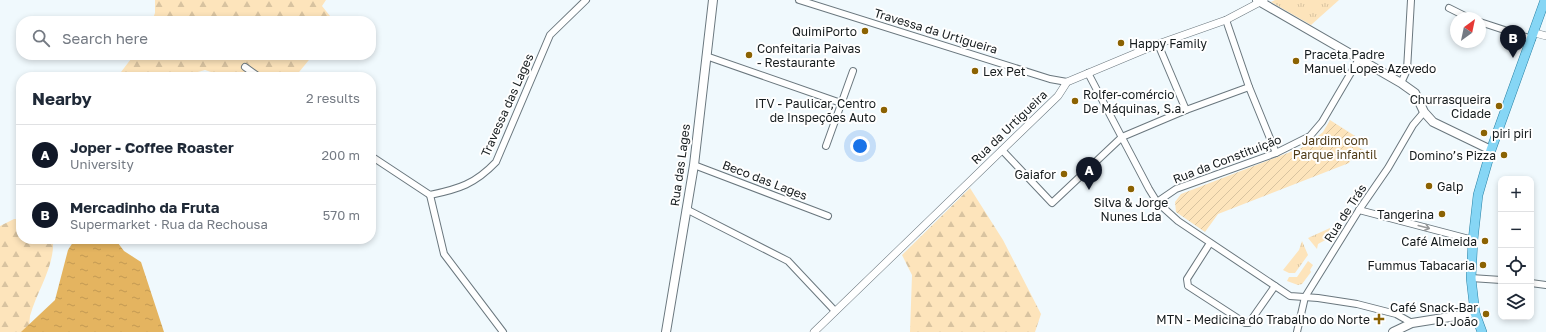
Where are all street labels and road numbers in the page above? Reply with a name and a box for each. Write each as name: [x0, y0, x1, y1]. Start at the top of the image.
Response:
street label: Travessa da Urtigueira: [872, 5, 1000, 57]
street label: Travessa das Lages: [477, 51, 537, 159]
street label: Rua da Urtigueira: [968, 87, 1050, 167]
street label: Rua das Lages: [667, 123, 693, 207]
street label: Rua da Constituição: [1171, 131, 1283, 187]
street label: Beco das Lages: [720, 157, 810, 203]
street label: Rua de Trás: [1321, 181, 1369, 245]

